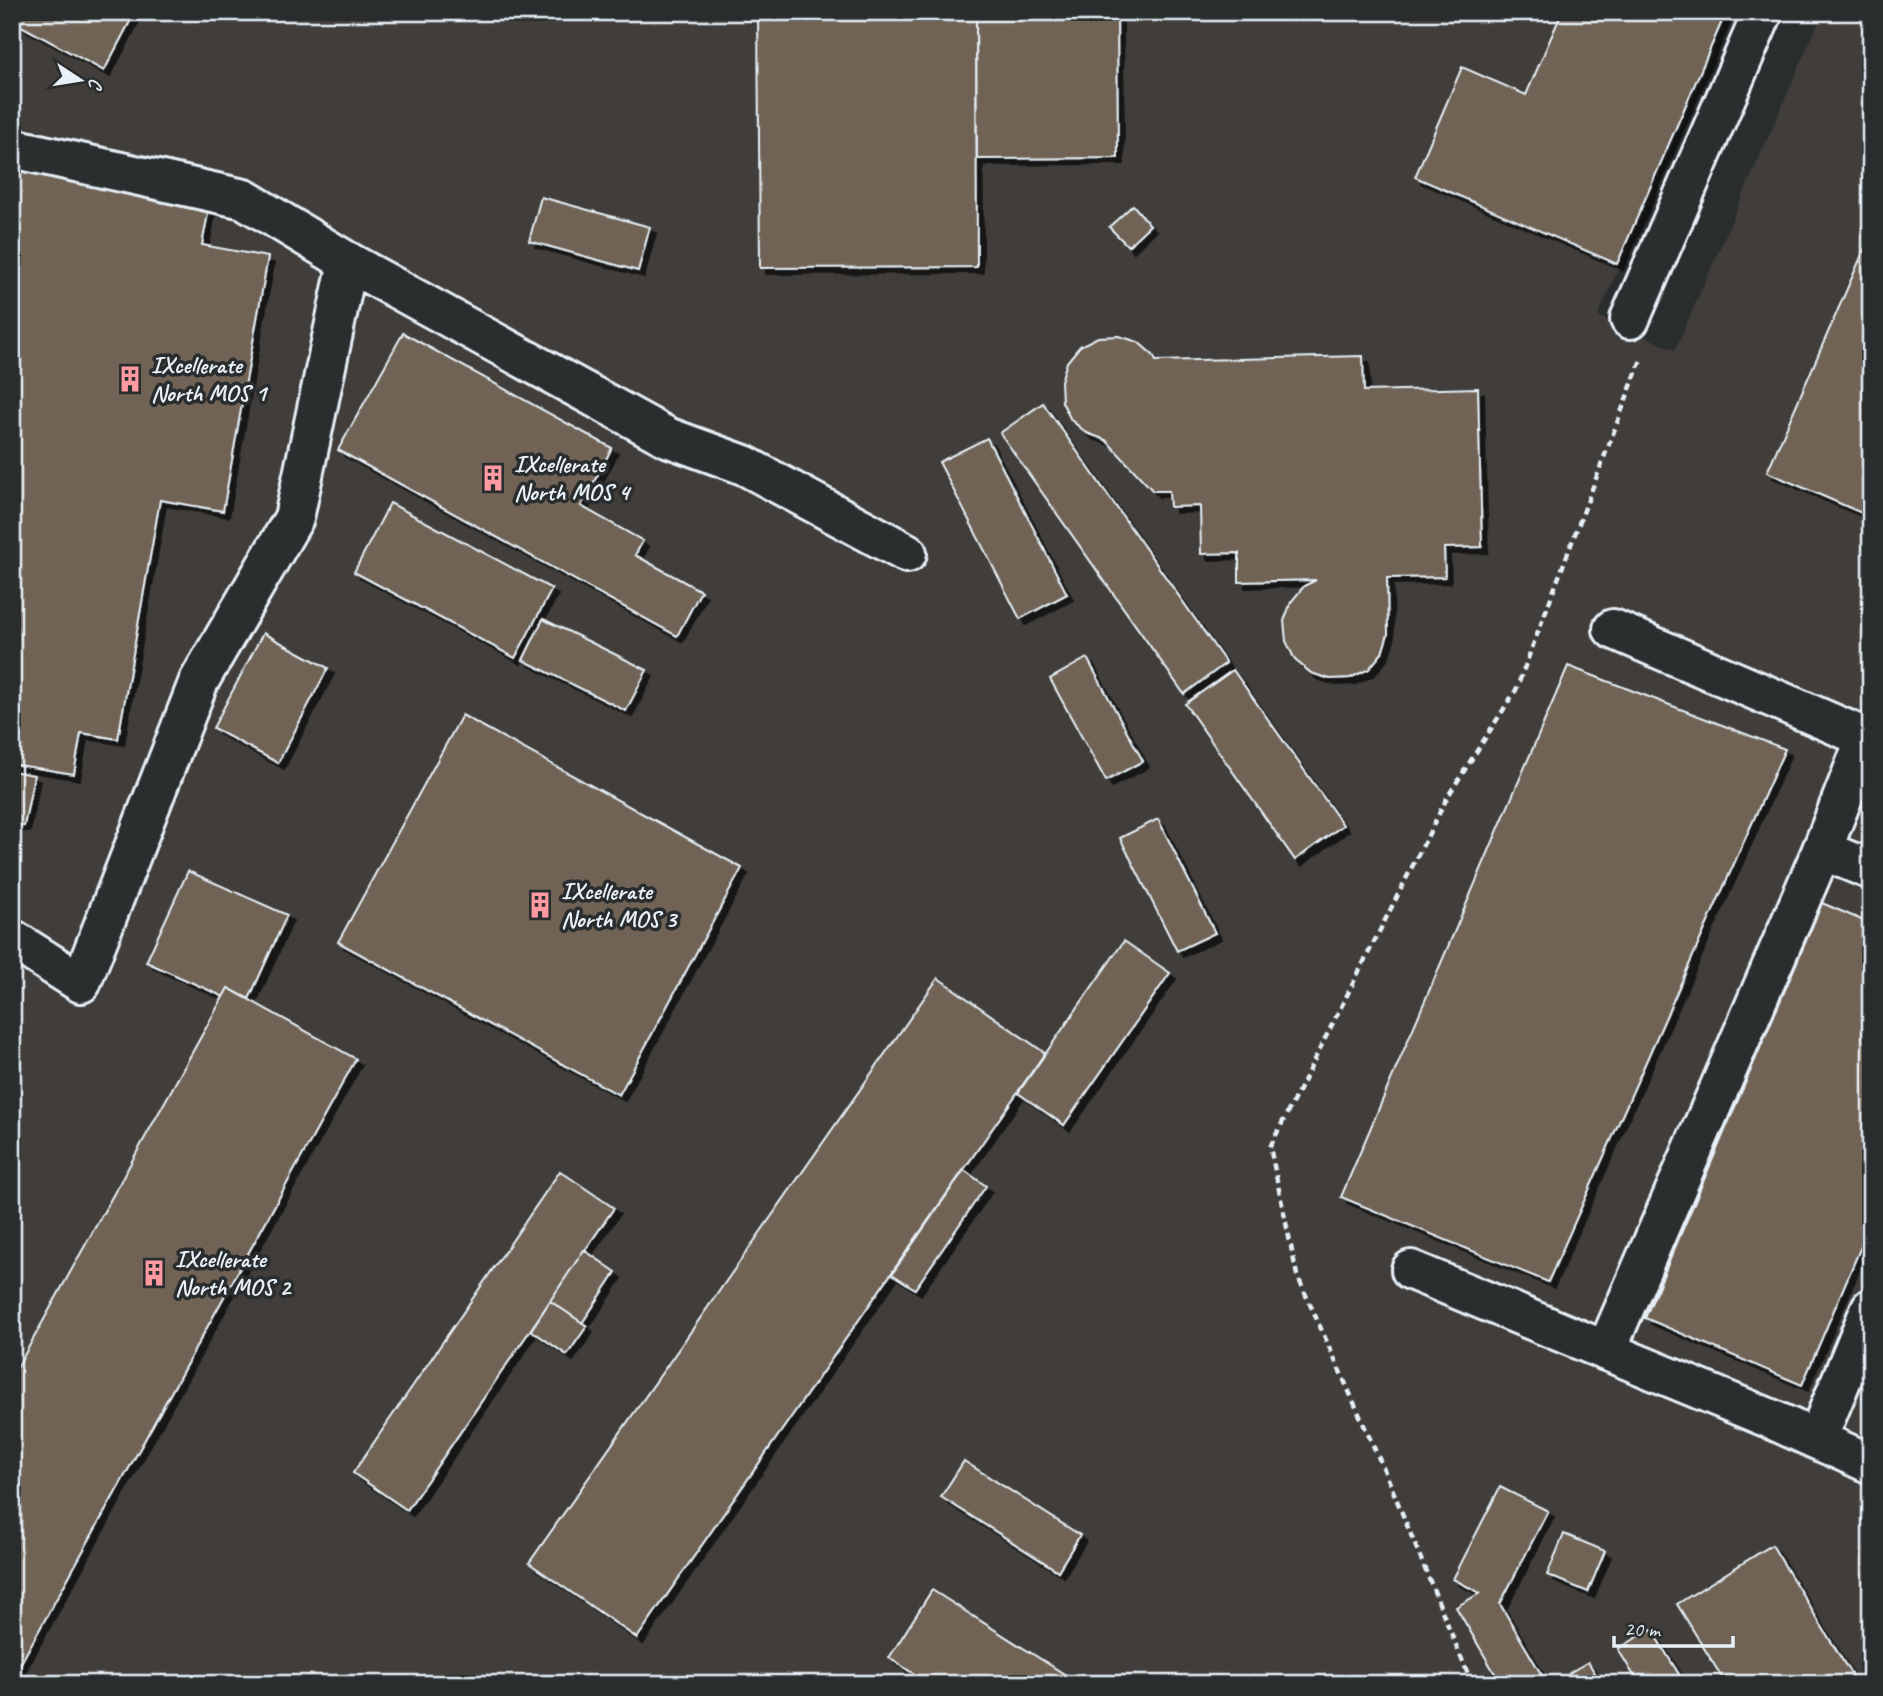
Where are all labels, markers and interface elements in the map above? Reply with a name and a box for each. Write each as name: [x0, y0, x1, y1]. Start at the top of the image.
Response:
north arrow: [46, 46, 116, 116]
text: С: [82, 76, 108, 93]
place label: IXcellerate North MOS 1: [151, 350, 269, 408]
building icon: IXcellerate North MOS 1: [115, 364, 145, 394]
place label: IXcellerate North MOS 4: [514, 449, 632, 507]
building icon: IXcellerate North MOS 4: [478, 463, 508, 493]
place label: IXcellerate North MOS 3: [561, 876, 678, 934]
building icon: IXcellerate North MOS 3: [525, 890, 555, 920]
place label: IXcellerate North MOS 2: [175, 1244, 292, 1302]
building icon: IXcellerate North MOS 2: [139, 1258, 169, 1288]
scale bar: [1614, 1605, 1732, 1649]
text: 20 m: [1624, 1616, 1662, 1642]

